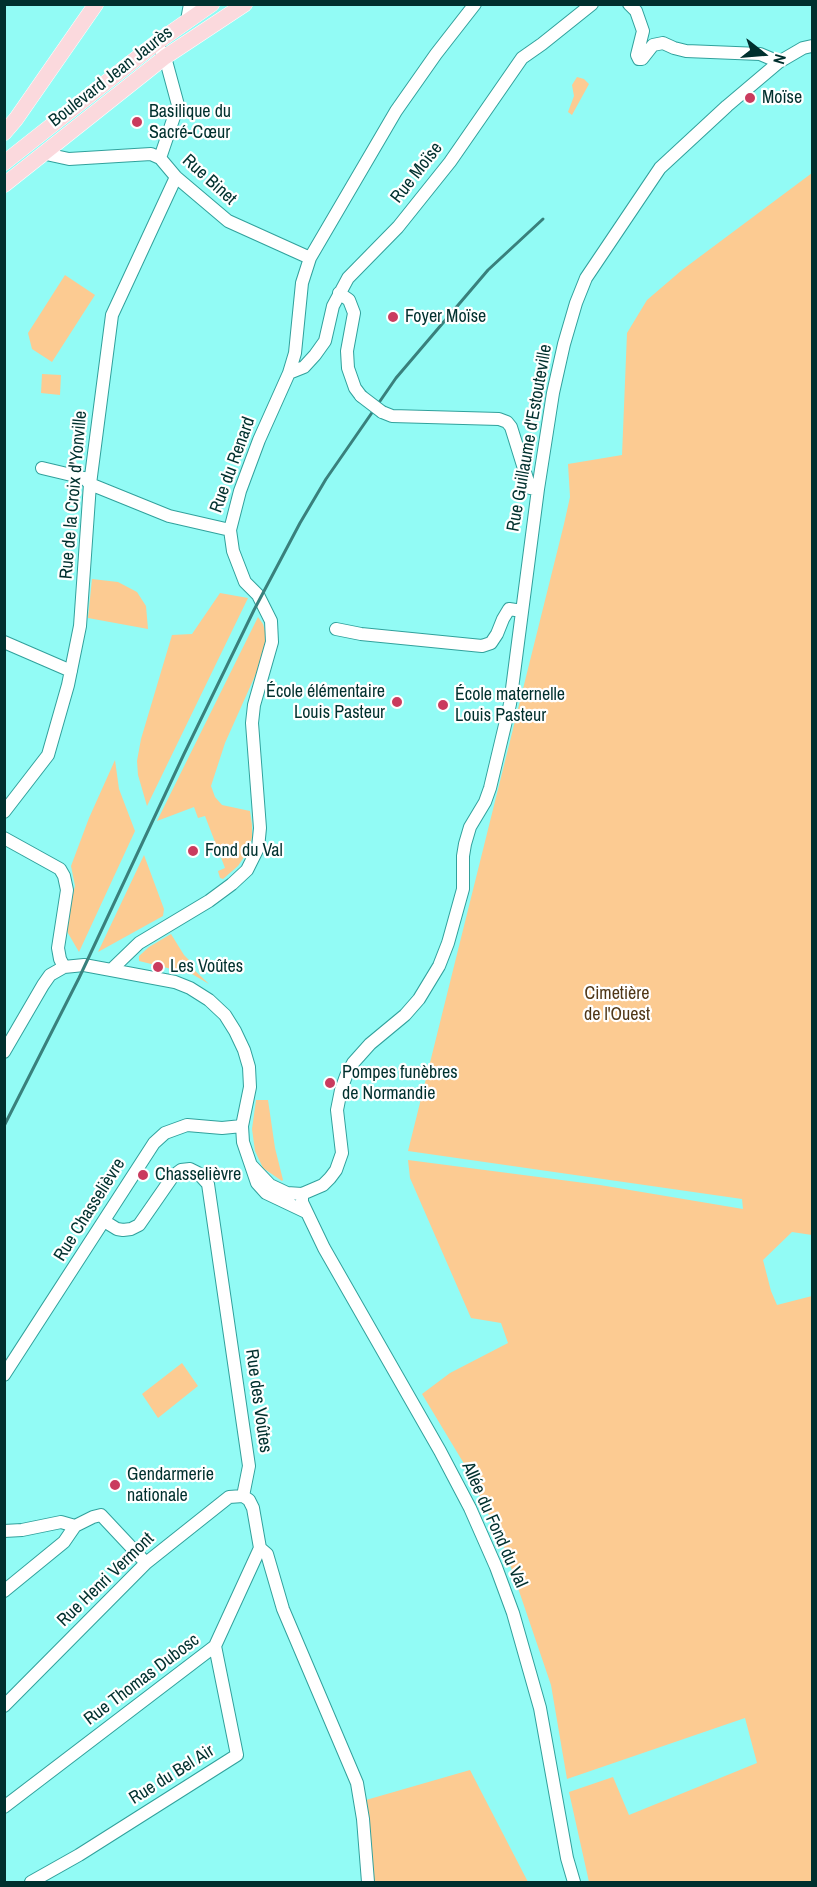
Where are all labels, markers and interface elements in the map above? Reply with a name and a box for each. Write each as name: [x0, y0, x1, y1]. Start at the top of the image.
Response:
street label: Boulevard Jean Jaurès: [45, 22, 177, 132]
north arrow: [733, 24, 793, 84]
text: N: [768, 52, 792, 67]
place label: Moïse: [762, 87, 802, 109]
marker: Moïse: [743, 91, 757, 105]
place label: Basilique du Sacré-Cœur: [149, 101, 231, 144]
marker: Basilique du Sacré-Cœur: [130, 115, 144, 129]
street label: Rue Moïse: [387, 138, 447, 208]
street label: Rue Binet: [177, 150, 241, 210]
place label: Foyer Moïse: [405, 306, 486, 328]
marker: Foyer Moïse: [386, 310, 400, 324]
street label: Rue Guillaume d'Estouteville: [503, 343, 557, 533]
street label: Rue de la Croix d'Yonville: [56, 410, 92, 580]
street label: Rue du Renard: [206, 414, 260, 516]
place label: École élémentaire Louis Pasteur: [266, 681, 385, 724]
place label: École maternelle Louis Pasteur: [455, 684, 565, 726]
marker: École élémentaire Louis Pasteur: [390, 695, 404, 709]
marker: École maternelle Louis Pasteur: [436, 698, 450, 712]
place label: Fond du Val: [205, 840, 283, 862]
marker: Fond du Val: [186, 844, 200, 858]
place label: Les Voûtes: [170, 956, 243, 978]
marker: Les Voûtes: [151, 960, 165, 974]
park label: Cimetière de l'Ouest: [584, 983, 650, 1026]
place label: Pompes funèbres de Normandie: [342, 1062, 458, 1104]
marker: Pompes funèbres de Normandie: [323, 1076, 337, 1090]
street label: Rue Chasselièvre: [50, 1155, 130, 1265]
place label: Chasselièvre: [155, 1164, 241, 1186]
marker: Chasselièvre: [136, 1168, 150, 1182]
street label: Rue des Voûtes: [240, 1348, 276, 1454]
street label: Allée du Fond du Val: [457, 1459, 531, 1591]
place label: Gendarmerie nationale: [127, 1464, 214, 1506]
marker: Gendarmerie nationale: [108, 1478, 122, 1492]
street label: Rue Henri Vermont: [53, 1528, 159, 1632]
street label: Rue Thomas Dubosc: [80, 1630, 204, 1730]
street label: Rue du Bel Air: [126, 1740, 218, 1810]

